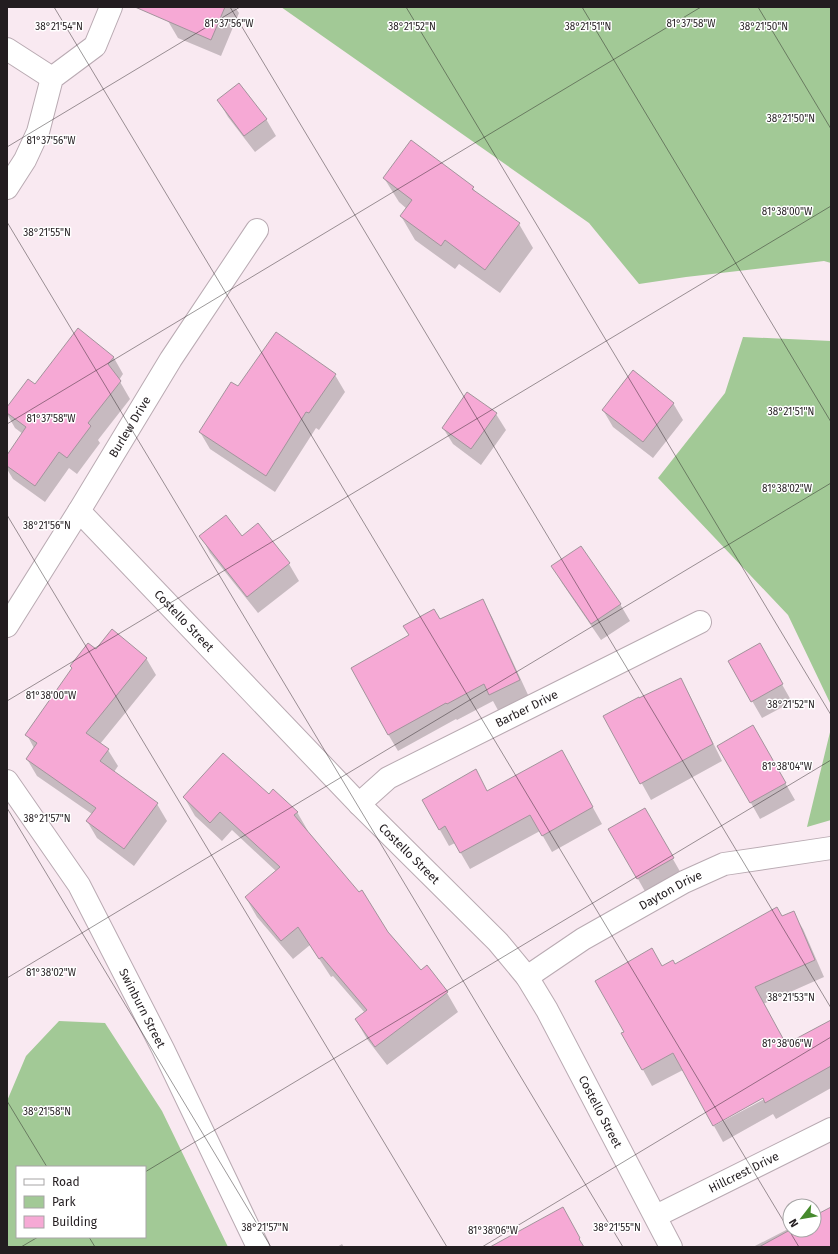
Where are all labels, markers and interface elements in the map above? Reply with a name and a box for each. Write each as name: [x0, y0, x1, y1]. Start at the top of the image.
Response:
text: 81°37'56"W: [205, 18, 254, 30]
text: 81°37'58"W: [666, 18, 716, 30]
text: 38°21'54"N: [35, 21, 83, 33]
text: 38°21'52"N: [388, 21, 436, 33]
text: 38°21'51"N: [565, 21, 611, 33]
text: 38°21'50"N: [740, 21, 788, 33]
text: 38°21'50"N: [767, 113, 815, 125]
text: 81°37'56"W: [27, 135, 76, 147]
text: 81°38'00"W: [762, 206, 813, 218]
text: 38°21'55"N: [23, 227, 71, 239]
street label: Burlew Drive: [106, 394, 154, 460]
text: 38°21'51"N: [768, 406, 814, 418]
text: 81°37'58"W: [26, 413, 76, 425]
text: 81°38'02"W: [762, 483, 813, 495]
text: 38°21'56"N: [23, 520, 71, 532]
street label: Costello Street: [151, 587, 217, 655]
street label: Barber Drive: [493, 687, 560, 730]
text: 81°38'00"W: [26, 690, 77, 702]
text: 38°21'52"N: [767, 699, 815, 711]
text: 81°38'04"W: [762, 761, 813, 773]
text: 38°21'57"N: [23, 813, 71, 825]
street label: Costello Street: [376, 821, 443, 887]
street label: Dayton Drive: [637, 868, 704, 913]
street label: Swinburn Street: [116, 966, 169, 1051]
text: 81°38'02"W: [26, 967, 77, 979]
text: 38°21'53"N: [767, 992, 815, 1004]
text: 81°38'06"W: [762, 1038, 813, 1050]
street label: Costello Street: [576, 1073, 625, 1151]
text: 38°21'58"N: [23, 1106, 71, 1118]
street label: Hillcrest Drive: [706, 1149, 781, 1196]
legend: [16, 1166, 146, 1238]
text: Road: [52, 1175, 80, 1189]
text: Park: [52, 1195, 76, 1209]
north arrow: [782, 1198, 822, 1238]
text: Building: [52, 1215, 98, 1229]
text: N: [786, 1216, 801, 1229]
text: 38°21'57"N: [241, 1222, 289, 1234]
text: 38°21'55"N: [593, 1222, 641, 1234]
text: 81°38'06"W: [468, 1225, 519, 1237]

